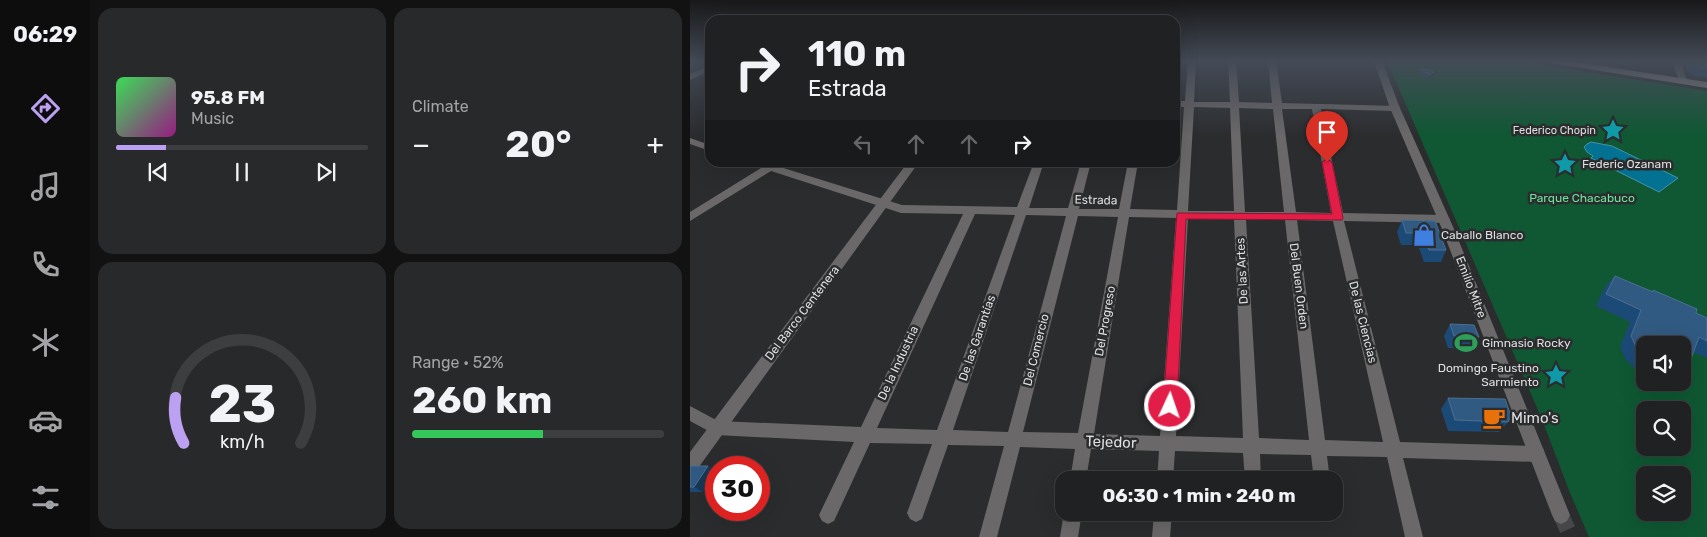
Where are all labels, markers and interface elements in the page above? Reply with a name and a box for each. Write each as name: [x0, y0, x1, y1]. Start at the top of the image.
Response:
text: 06:29: [13, 21, 77, 48]
text: 110 m: [808, 33, 906, 75]
icon: right: [725, 35, 790, 100]
text: Estrada: [808, 75, 887, 102]
text: 95.8 FM: [191, 86, 265, 109]
icon: directions: [28, 91, 63, 126]
text: Climate: [412, 97, 469, 116]
text: Music: [191, 109, 234, 128]
pin: [1306, 111, 1348, 162]
place icon: Federico Chopin: [1600, 117, 1626, 143]
icon: arrive: [1313, 118, 1341, 146]
text: 20°: [505, 121, 571, 167]
place label: Federico Chopin: [1513, 124, 1596, 137]
text: −: [412, 128, 430, 161]
text: +: [647, 128, 664, 161]
icon: left: [849, 130, 877, 158]
icon: ahead: [902, 130, 930, 158]
icon: ahead: [955, 130, 983, 158]
icon: right: [1008, 130, 1036, 158]
place icon: Federic Ozanam: [1552, 151, 1578, 177]
place label: Federic Ozanam: [1582, 157, 1672, 171]
icon: previous: [144, 158, 172, 186]
icon: pause: [228, 158, 256, 186]
icon: next: [312, 158, 340, 186]
icon: music: [28, 169, 63, 204]
park label: Parque Chacabuco: [1529, 191, 1635, 205]
street label: Estrada: [1074, 193, 1118, 207]
shop icon: Caballo Blanco: [1411, 222, 1437, 248]
place label: Caballo Blanco: [1441, 228, 1523, 242]
street label: De las Artes: [1233, 238, 1251, 304]
street label: Del Buen Orden: [1287, 242, 1311, 330]
icon: phone: [28, 247, 63, 282]
street label: Emilio Mitre: [1453, 254, 1489, 320]
street label: Del Barco Centenera: [762, 263, 842, 363]
street label: De las Ciencias: [1346, 280, 1380, 364]
street label: Del Progreso: [1092, 285, 1118, 357]
street label: De las Garantías: [956, 293, 998, 383]
street label: Del Comercio: [1020, 312, 1052, 388]
street label: De la Industria: [875, 324, 921, 402]
icon: climate: [28, 325, 63, 360]
sports icon: Gimnasio Rocky: [1453, 330, 1479, 356]
place label: Gimnasio Rocky: [1482, 336, 1571, 350]
map controls: [1636, 336, 1691, 521]
button: sound: [1636, 336, 1691, 391]
text: Range · 52%: [412, 353, 504, 372]
place label: Domingo Faustino Sarmiento: [1438, 361, 1539, 389]
place icon: Domingo Faustino Sarmiento: [1543, 362, 1569, 388]
text: 23: [208, 373, 276, 435]
text: 260 km: [412, 377, 552, 423]
position arrow: [1143, 379, 1195, 431]
button: search: [1636, 401, 1691, 456]
icon: car: [28, 403, 63, 438]
cafe icon: Mimo's: [1481, 405, 1507, 431]
place label: Mimo's: [1511, 409, 1559, 427]
text: km/h: [220, 431, 264, 452]
street label: Tejedor: [1085, 432, 1137, 452]
speed limit sign: 30: [705, 456, 770, 521]
button: layers: [1636, 466, 1691, 521]
icon: filters: [28, 480, 63, 515]
text: 06:30 · 1 min · 240 m: [1102, 484, 1296, 507]

